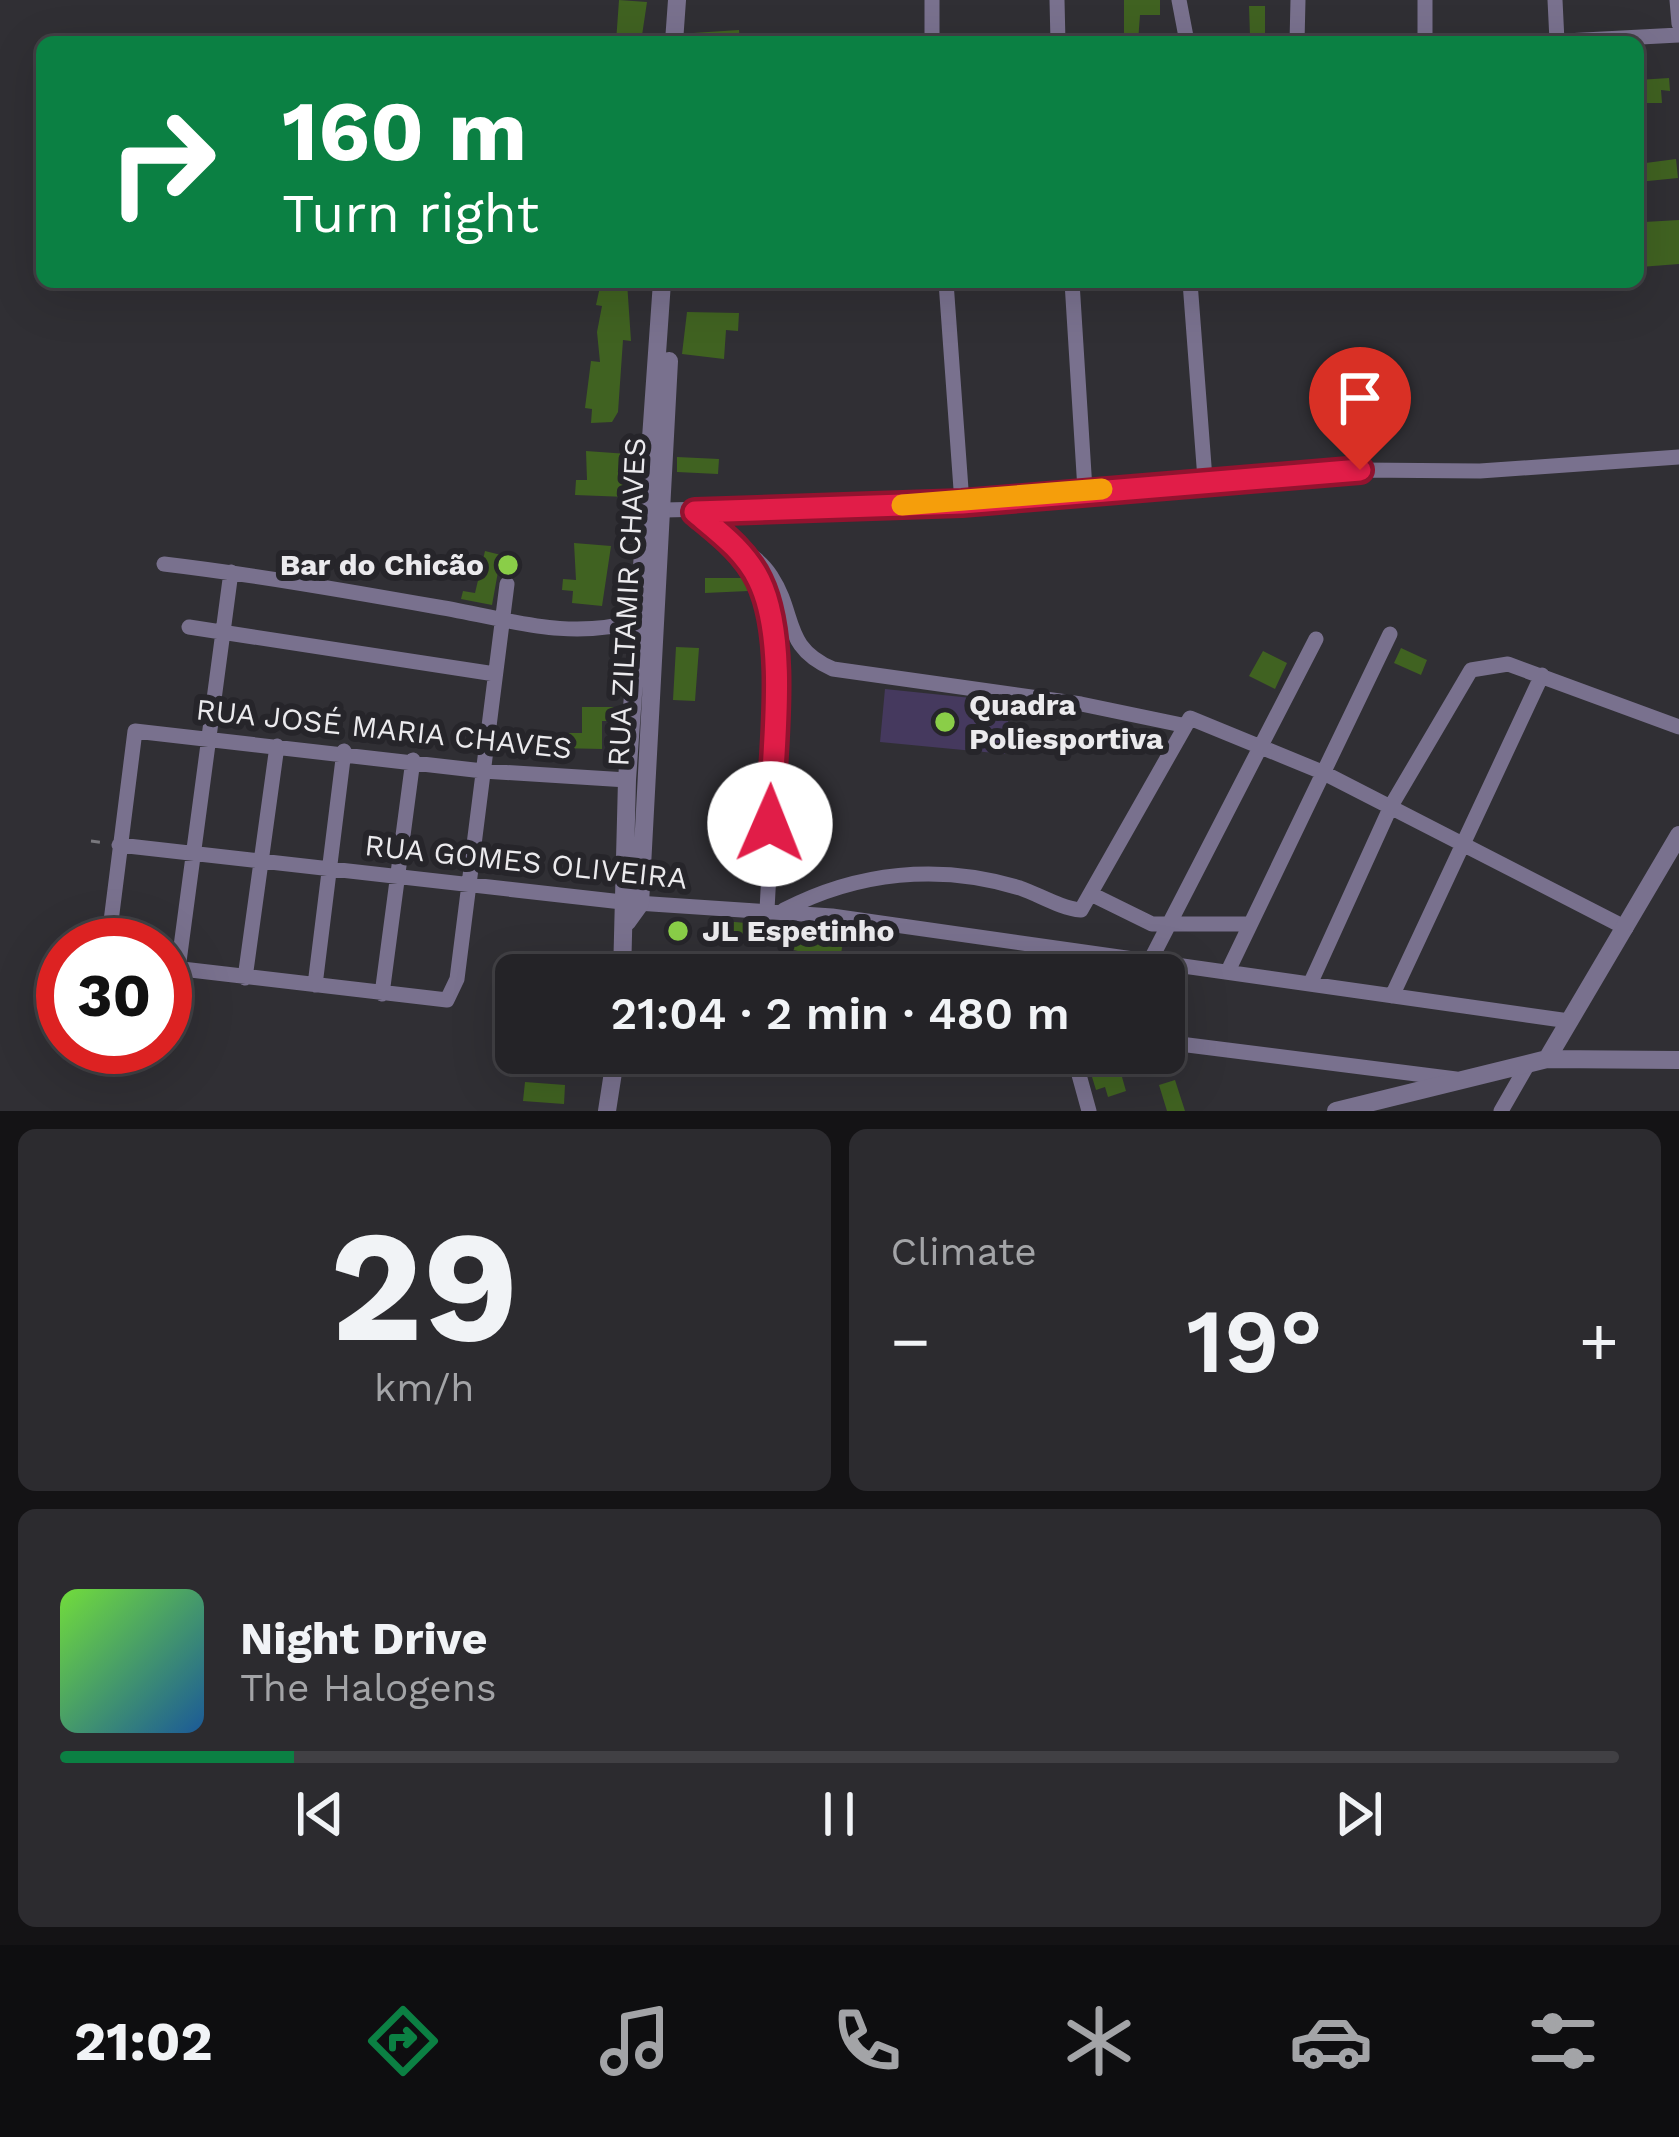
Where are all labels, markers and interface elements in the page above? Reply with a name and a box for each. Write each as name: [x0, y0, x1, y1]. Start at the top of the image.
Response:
text: 160 m: [282, 82, 527, 180]
icon: right: [84, 84, 240, 240]
text: Turn right: [282, 182, 539, 245]
pin: [1309, 347, 1411, 470]
icon: arrive: [1327, 365, 1393, 431]
street label: RUA ZILTAMIR CHAVES: [600, 437, 653, 767]
place label: Bar do Chicão: [280, 547, 484, 582]
marker: Bar do Chicão: [495, 552, 521, 578]
place label: Quadra Poliesportiva: [969, 687, 1164, 756]
street label: RUA JOSÉ MARIA CHAVES: [194, 691, 574, 766]
marker: Quadra Poliesportiva: [932, 709, 958, 735]
position arrow: [707, 761, 833, 887]
street label: RUA GOMES OLIVEIRA: [363, 827, 689, 896]
place label: JL Espetinho: [702, 913, 894, 948]
speed limit sign: 30: [36, 918, 192, 1074]
marker: JL Espetinho: [665, 918, 691, 944]
text: 21:04 · 2 min · 480 m: [611, 987, 1069, 1040]
text: 29: [330, 1195, 519, 1378]
text: Climate: [891, 1229, 1037, 1274]
text: 19°: [1187, 1288, 1323, 1394]
text: −: [891, 1303, 930, 1380]
text: +: [1579, 1303, 1619, 1380]
text: km/h: [374, 1365, 474, 1410]
text: Night Drive: [240, 1612, 488, 1665]
text: The Halogens: [240, 1665, 496, 1710]
icon: previous: [287, 1781, 353, 1847]
icon: pause: [806, 1781, 872, 1847]
icon: next: [1326, 1781, 1392, 1847]
icon: directions: [361, 1999, 445, 2083]
icon: music: [593, 1999, 677, 2083]
icon: phone: [825, 1999, 909, 2083]
icon: climate: [1057, 1999, 1141, 2083]
icon: car: [1289, 1999, 1373, 2083]
icon: filters: [1521, 1999, 1605, 2083]
text: 21:02: [74, 2010, 213, 2073]

